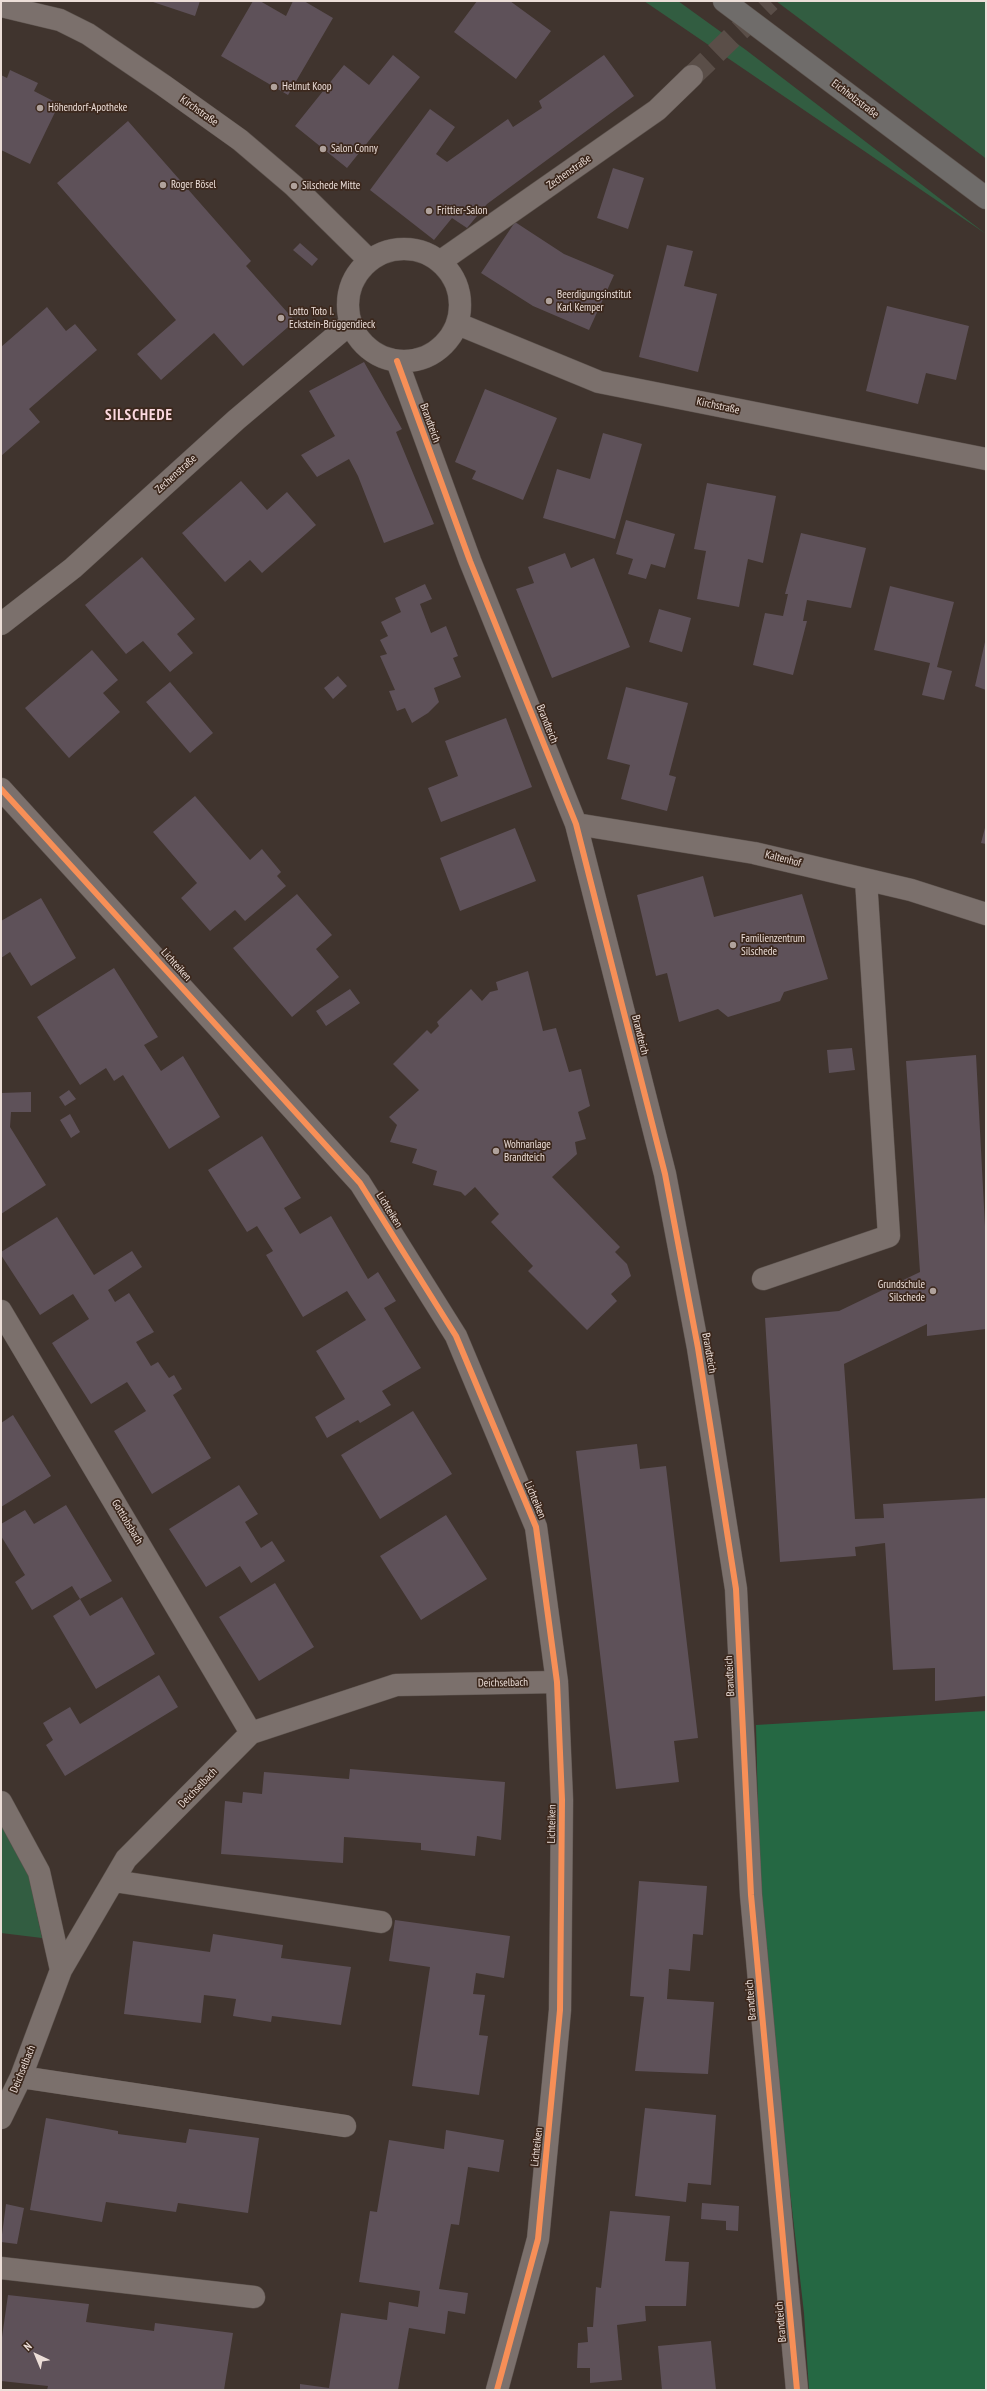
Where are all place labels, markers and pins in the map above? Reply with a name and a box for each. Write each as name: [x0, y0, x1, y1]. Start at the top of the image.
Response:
place label: Helmut Koop: [282, 80, 332, 94]
marker: Helmut Koop: [269, 82, 279, 92]
place label: Höhendorf-Apotheke: [48, 101, 127, 115]
marker: Höhendorf-Apotheke: [35, 103, 45, 113]
place label: Salon Conny: [331, 142, 378, 156]
marker: Salon Conny: [318, 144, 328, 154]
place label: Roger Bösel: [171, 178, 216, 192]
place label: Silschede Mitte: [302, 179, 360, 193]
marker: Roger Bösel: [158, 180, 168, 190]
marker: Silschede Mitte: [289, 181, 299, 191]
place label: Frittier-Salon: [437, 204, 487, 218]
marker: Frittier-Salon: [424, 206, 434, 216]
place label: Beerdigungsinstitut Karl Kemper: [557, 288, 631, 314]
marker: Beerdigungsinstitut Karl Kemper: [544, 296, 554, 306]
place label: Lotto Toto I. Eckstein-Brüggendieck: [289, 305, 375, 331]
marker: Lotto Toto I. Eckstein-Brüggendieck: [276, 313, 286, 323]
place label: Familienzentrum Silschede: [741, 932, 805, 958]
marker: Familienzentrum Silschede: [728, 940, 738, 950]
place label: Wohnanlage Brandteich: [504, 1138, 551, 1164]
marker: Wohnanlage Brandteich: [491, 1146, 501, 1156]
place label: Grundschule Silschede: [878, 1278, 925, 1304]
marker: Grundschule Silschede: [928, 1286, 938, 1296]

